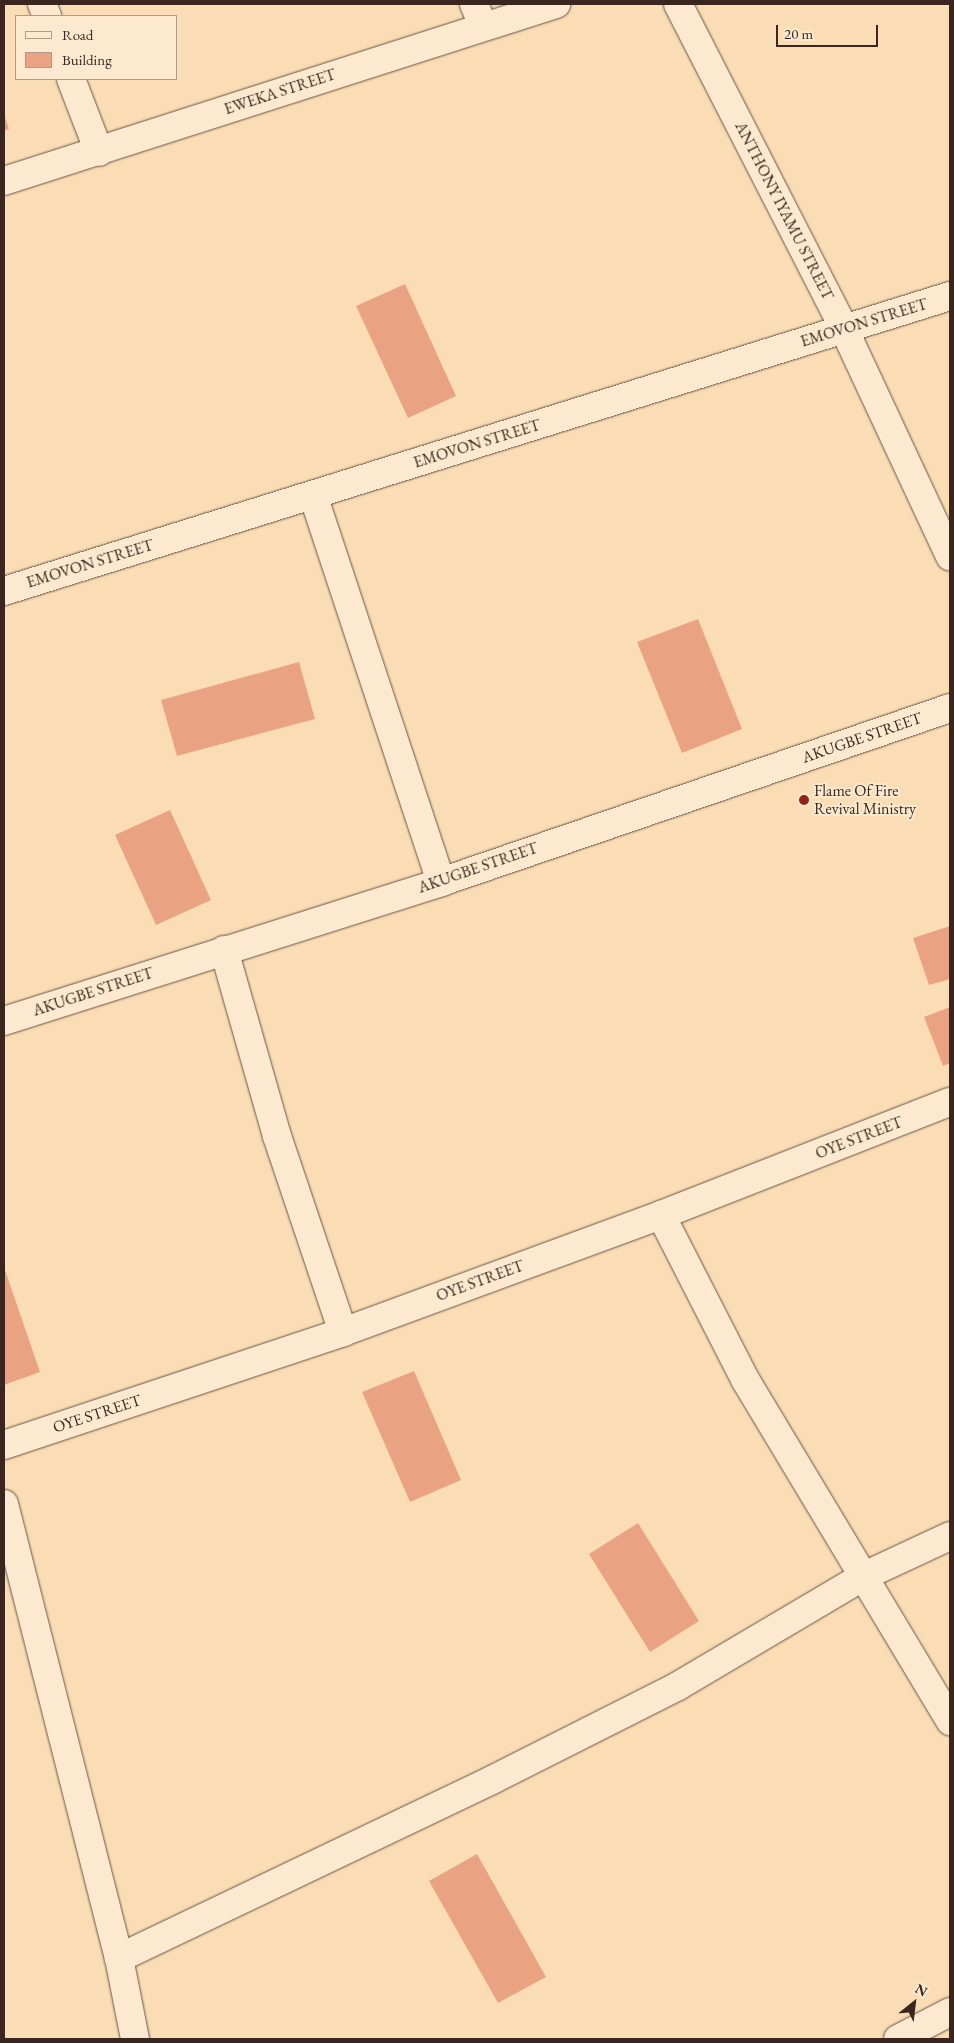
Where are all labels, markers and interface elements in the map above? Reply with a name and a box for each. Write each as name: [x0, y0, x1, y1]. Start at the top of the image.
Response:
legend: [15, 15, 178, 80]
scale bar: [779, 15, 882, 47]
text: 20 m: [784, 24, 813, 43]
text: Road: [62, 25, 93, 44]
text: Building: [62, 50, 112, 69]
street label: EWEKA STREET: [222, 65, 338, 119]
street label: ANTHONY IYAMU STREET: [731, 119, 837, 303]
street label: EMOVON STREET: [798, 295, 930, 351]
street label: EMOVON STREET: [411, 416, 543, 472]
street label: EMOVON STREET: [24, 536, 156, 592]
street label: AKUGBE STREET: [800, 709, 924, 767]
place label: Flame Of Fire Revival Ministry: [814, 781, 916, 819]
marker: Flame Of Fire Revival Ministry: [798, 794, 810, 806]
street label: AKUGBE STREET: [416, 839, 540, 897]
street label: AKUGBE STREET: [30, 963, 156, 1021]
street label: OYE STREET: [813, 1113, 905, 1163]
street label: OYE STREET: [434, 1256, 526, 1306]
street label: OYE STREET: [50, 1391, 144, 1437]
north arrow: [889, 1978, 939, 2028]
text: N: [912, 1979, 931, 2000]

